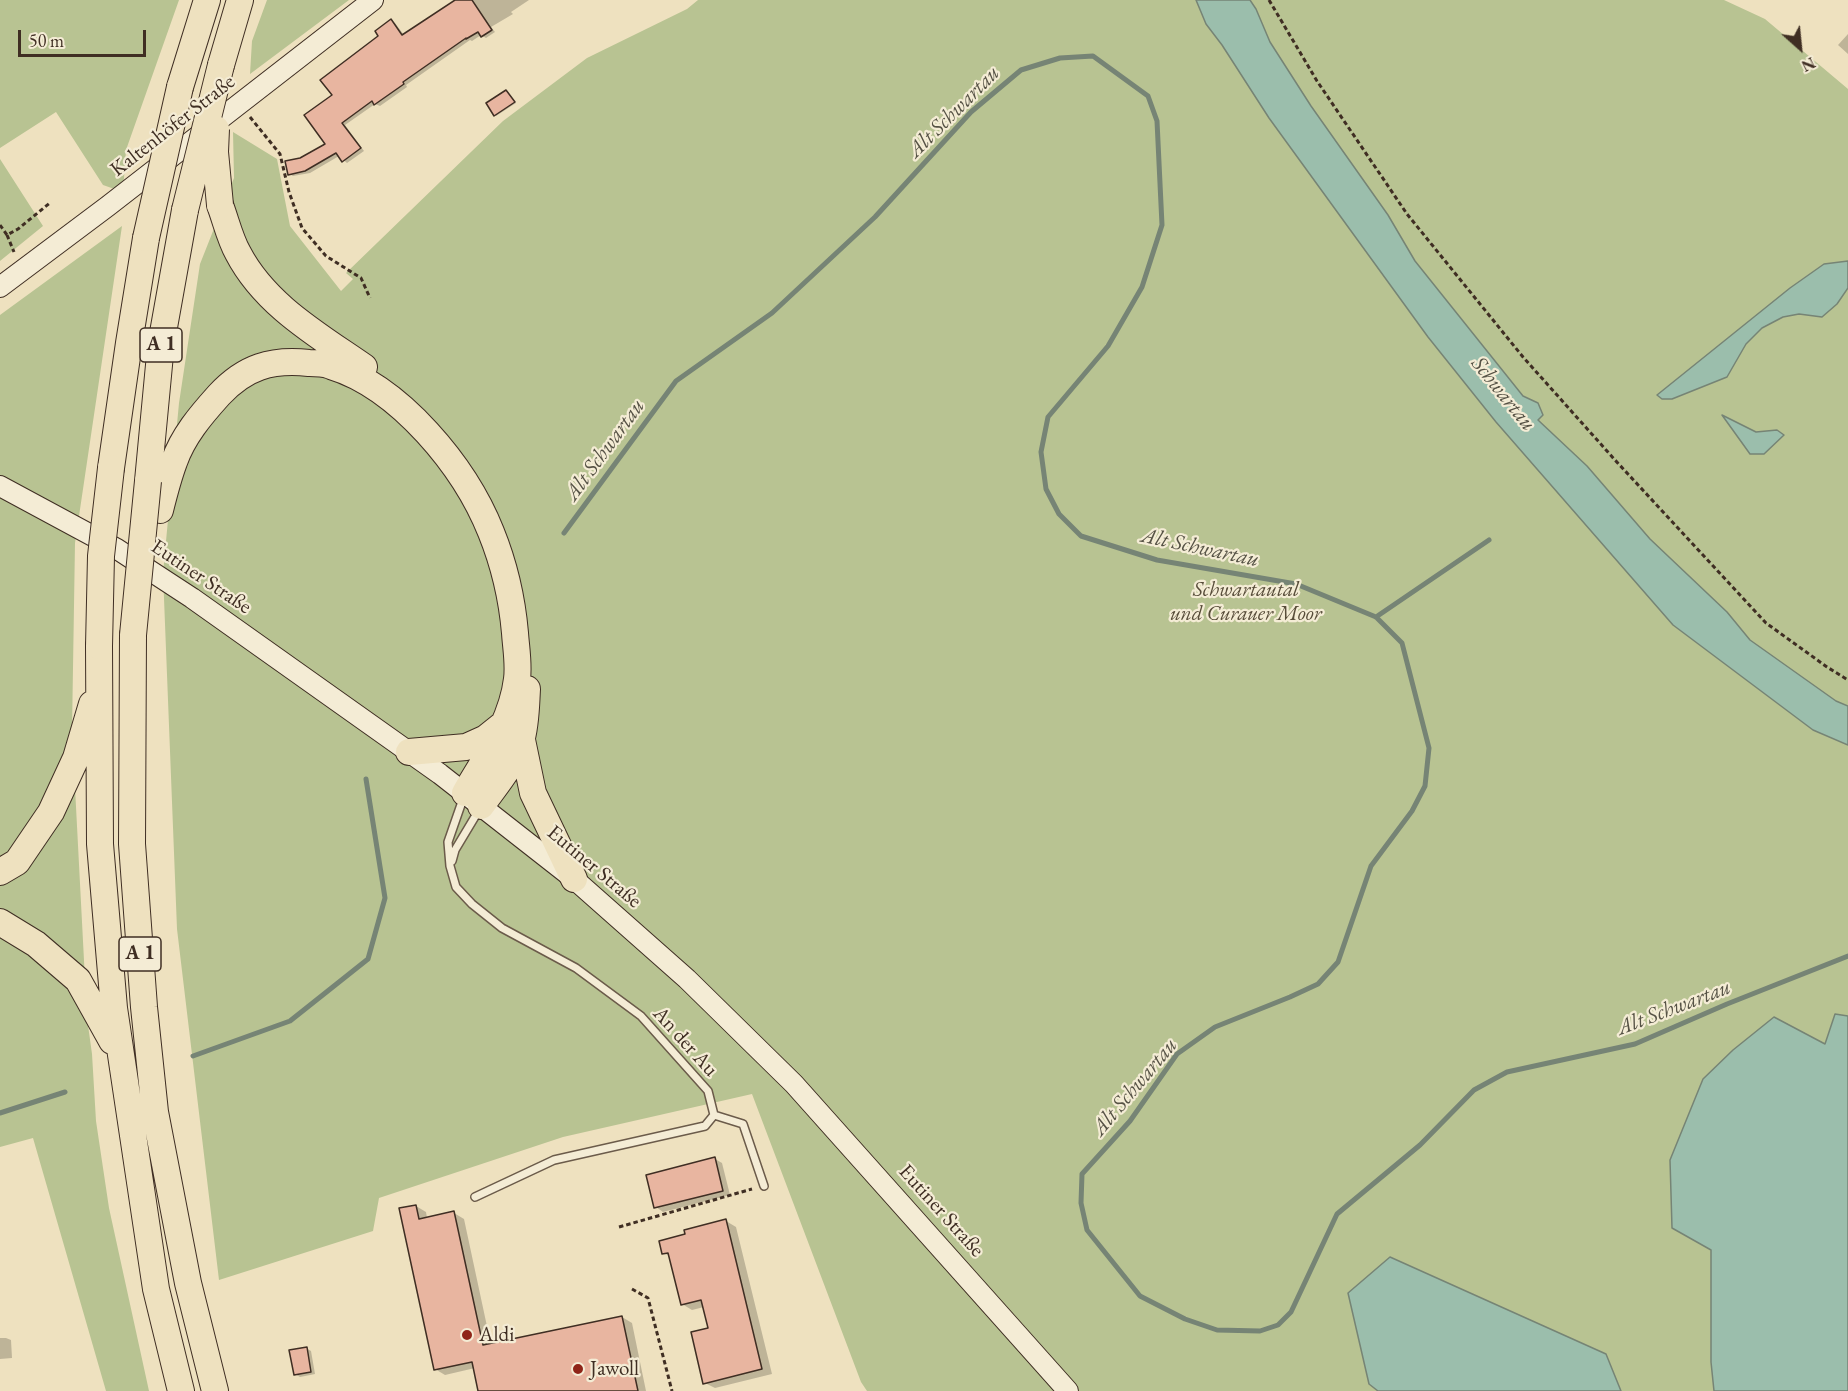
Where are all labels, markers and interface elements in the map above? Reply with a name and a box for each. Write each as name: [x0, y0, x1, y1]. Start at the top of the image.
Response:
scale bar: [21, 18, 148, 56]
north arrow: [1770, 18, 1830, 78]
text: 50 m: [29, 29, 64, 52]
text: N: [1798, 52, 1819, 77]
water label: Alt Schwartau: [902, 60, 1006, 164]
street label: Kaltenhöfer Straße: [106, 70, 240, 182]
road number: A 1: [140, 328, 182, 362]
water label: Schwartau: [1465, 352, 1541, 436]
water label: Alt Schwartau: [559, 394, 651, 506]
water label: Alt Schwartau: [1139, 523, 1261, 573]
street label: Eutiner Straße: [146, 534, 256, 620]
park label: Schwartautal und Curauer Moor: [1170, 577, 1322, 627]
street label: Eutiner Straße: [542, 820, 646, 914]
road number: A 1: [119, 937, 161, 971]
water label: Alt Schwartau: [1613, 974, 1735, 1042]
street label: An der Au: [647, 1002, 723, 1082]
water label: Alt Schwartau: [1086, 1033, 1184, 1141]
street label: Eutiner Straße: [893, 1160, 989, 1262]
place label: Aldi: [479, 1322, 514, 1348]
marker: Aldi: [460, 1328, 474, 1342]
place label: Jawoll: [590, 1356, 639, 1382]
marker: Jawoll: [571, 1362, 585, 1376]

